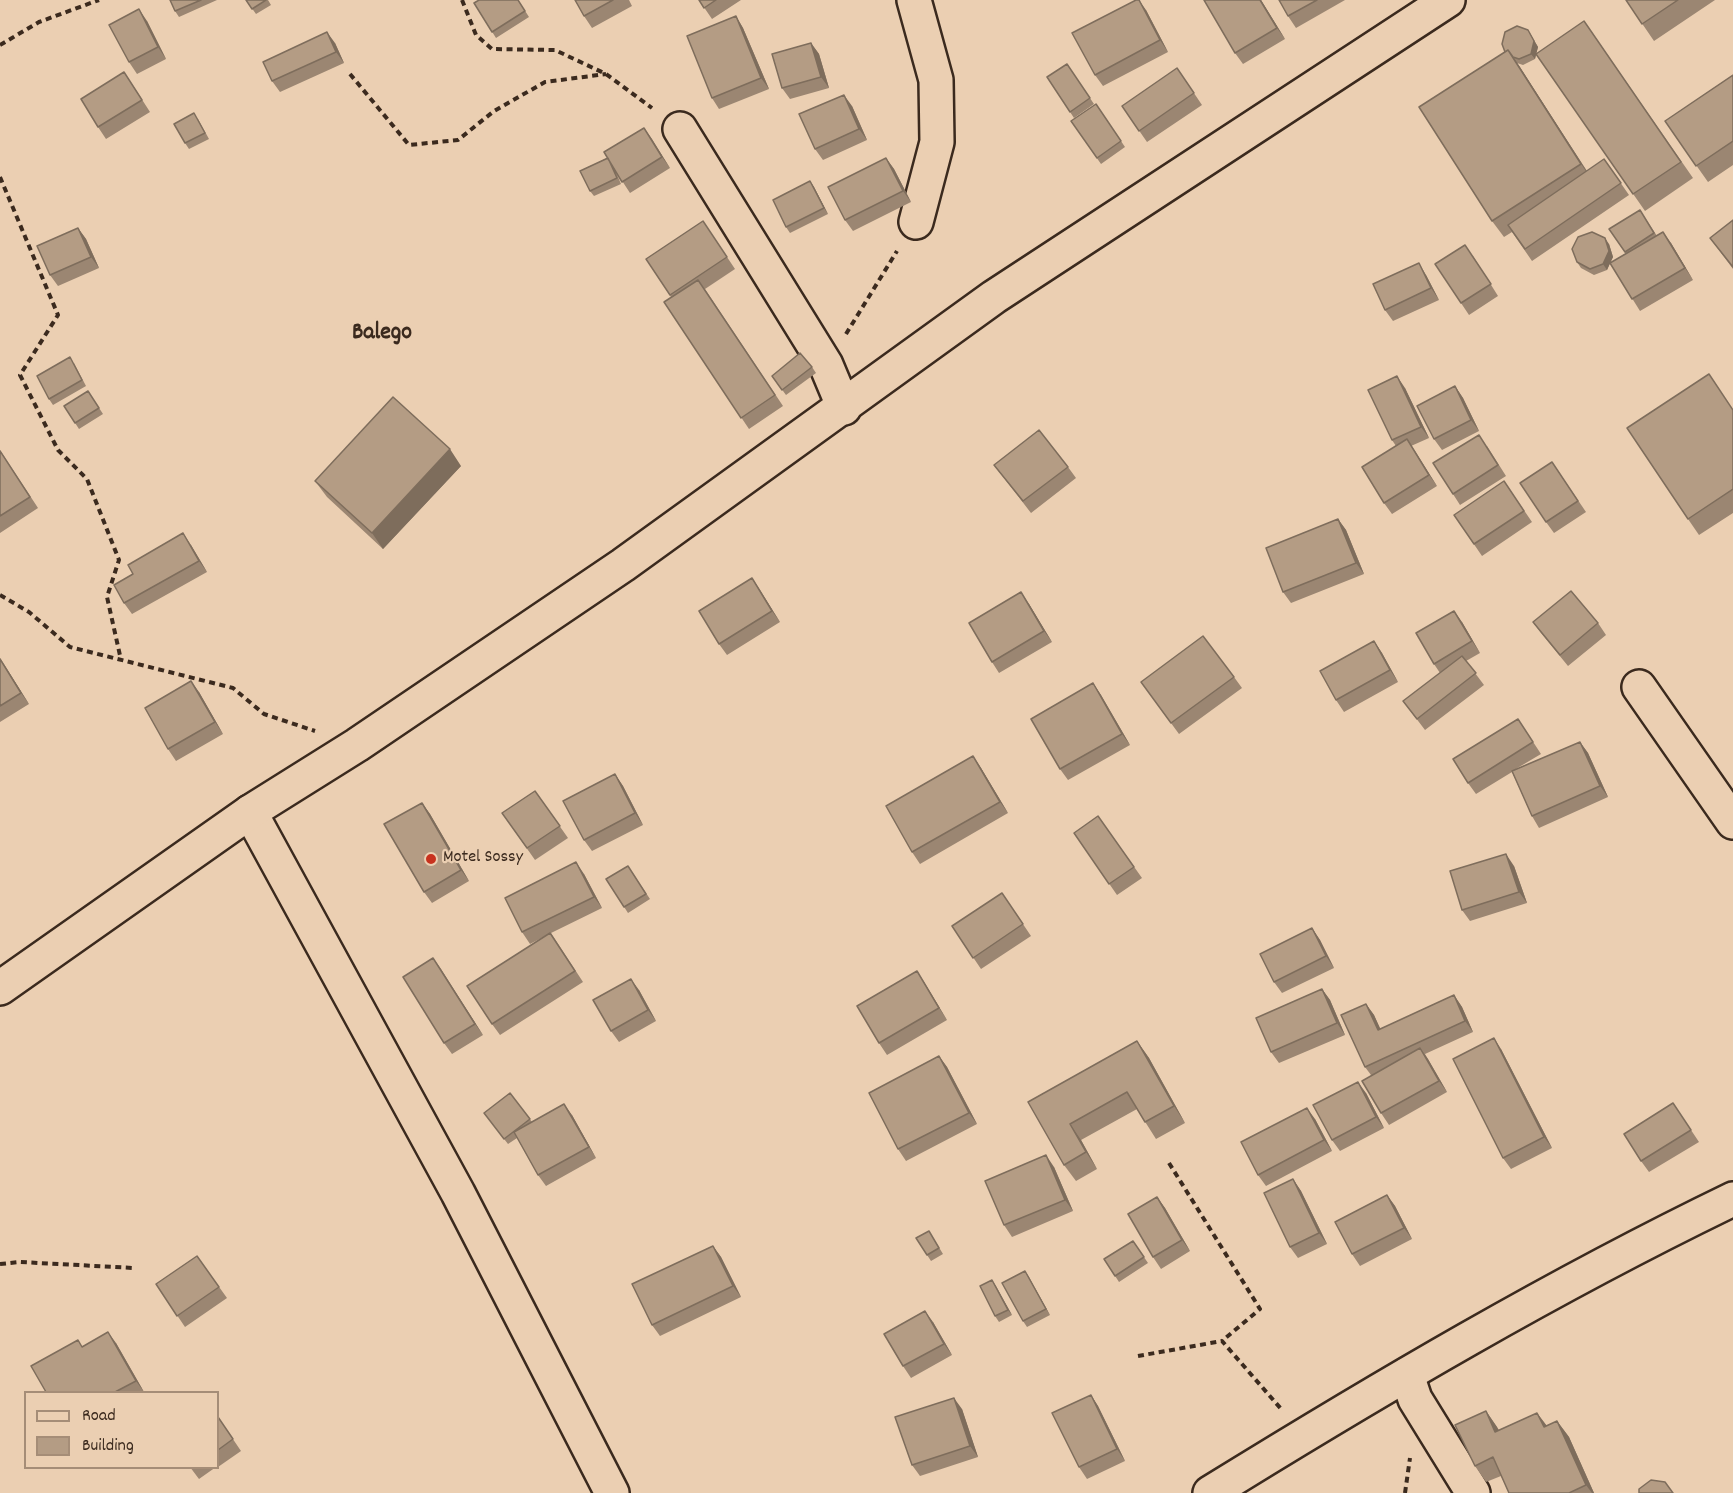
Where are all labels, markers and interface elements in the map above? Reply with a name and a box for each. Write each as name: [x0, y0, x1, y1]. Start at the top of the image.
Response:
district label: Balego: [352, 321, 412, 349]
place label: Motel Sossy: [443, 848, 523, 870]
marker: Motel Sossy: [424, 852, 438, 866]
legend: [24, 1391, 219, 1469]
text: Road: [82, 1404, 116, 1429]
text: Building: [82, 1434, 134, 1459]

